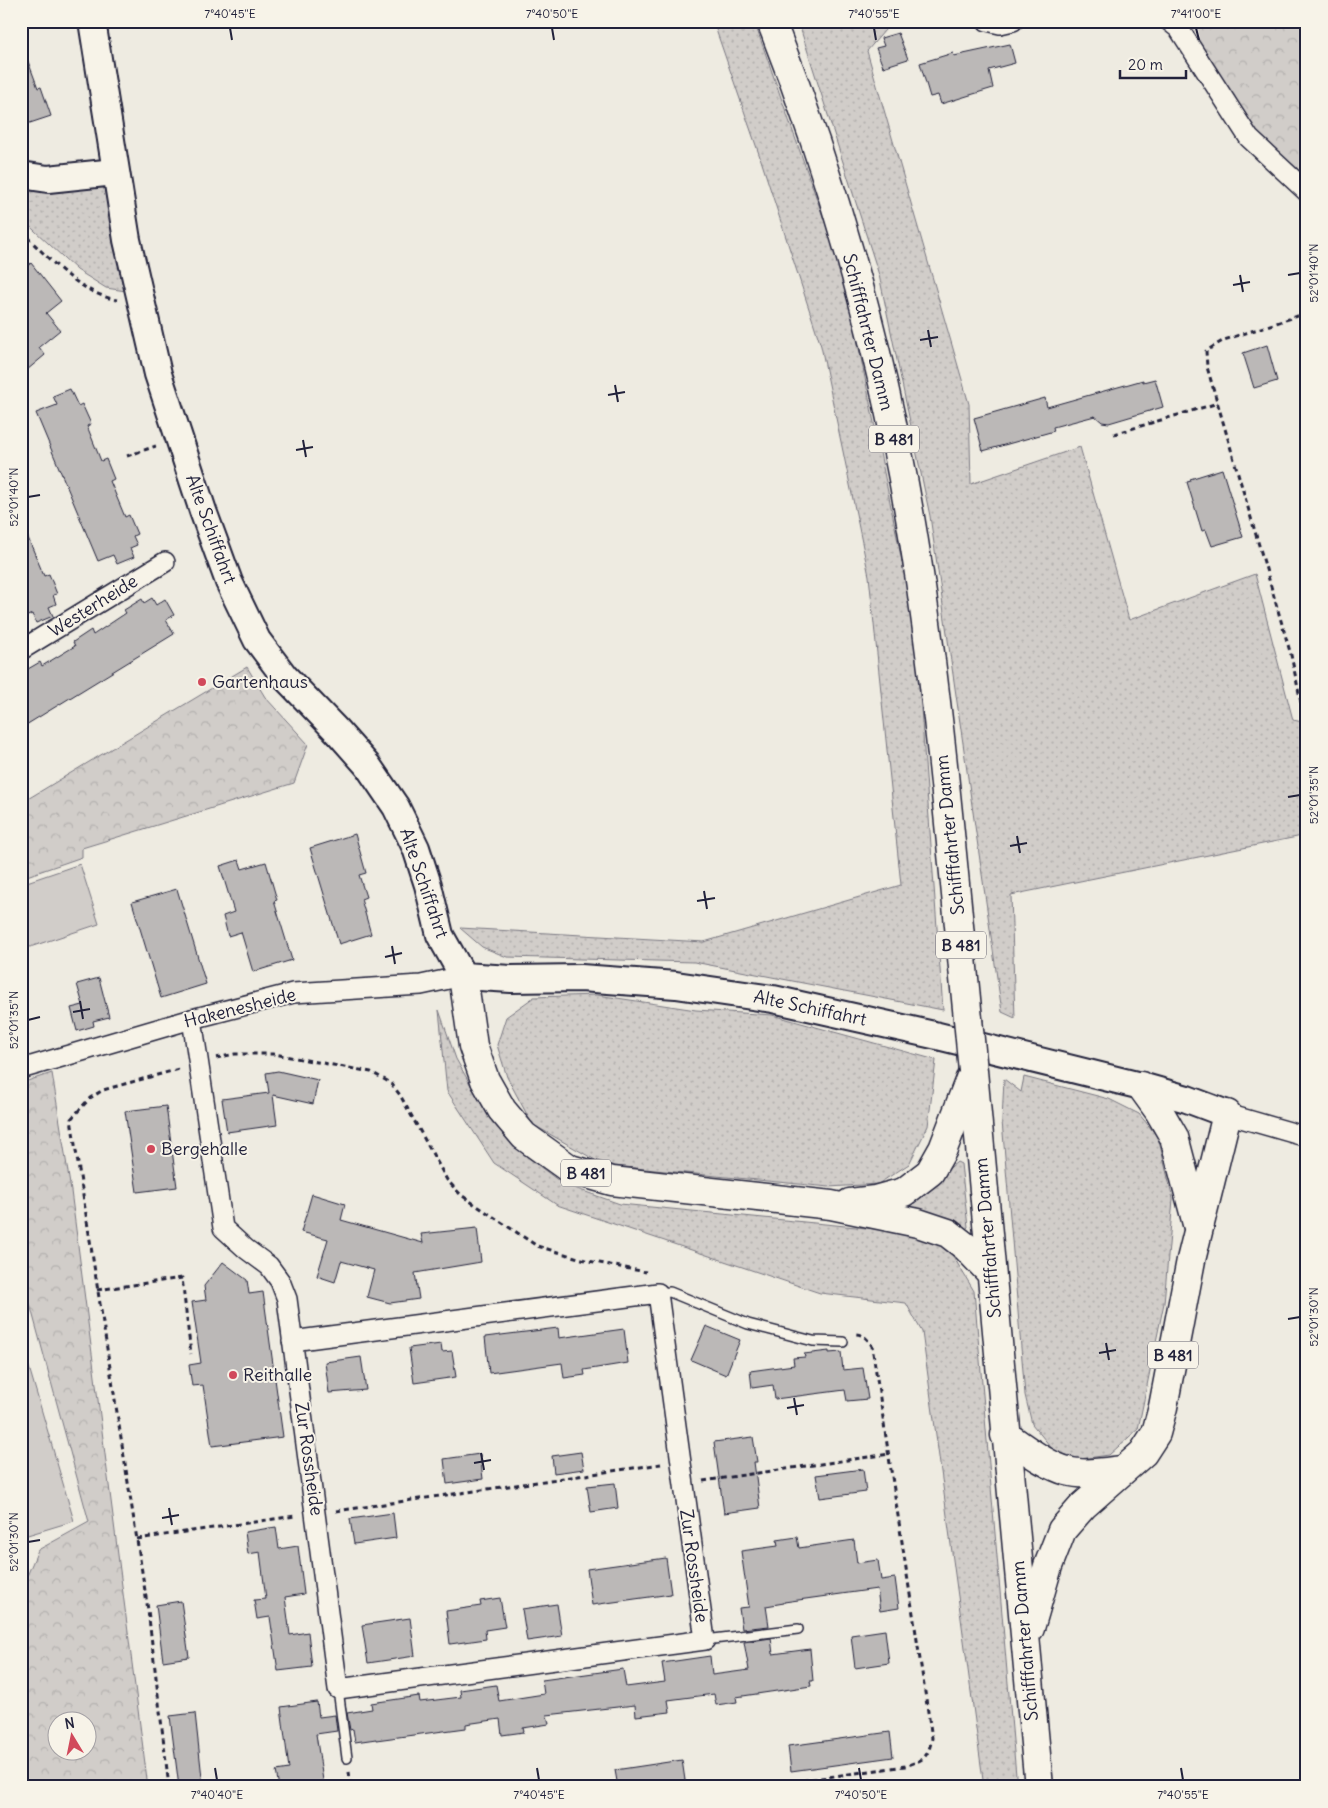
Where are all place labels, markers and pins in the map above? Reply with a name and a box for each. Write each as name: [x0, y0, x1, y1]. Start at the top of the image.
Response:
place label: Gartenhaus: [212, 670, 308, 693]
marker: Gartenhaus: [196, 676, 208, 688]
place label: Bergehalle: [161, 1137, 248, 1160]
marker: Bergehalle: [145, 1143, 157, 1155]
place label: Reithalle: [243, 1363, 312, 1386]
marker: Reithalle: [227, 1369, 239, 1381]

